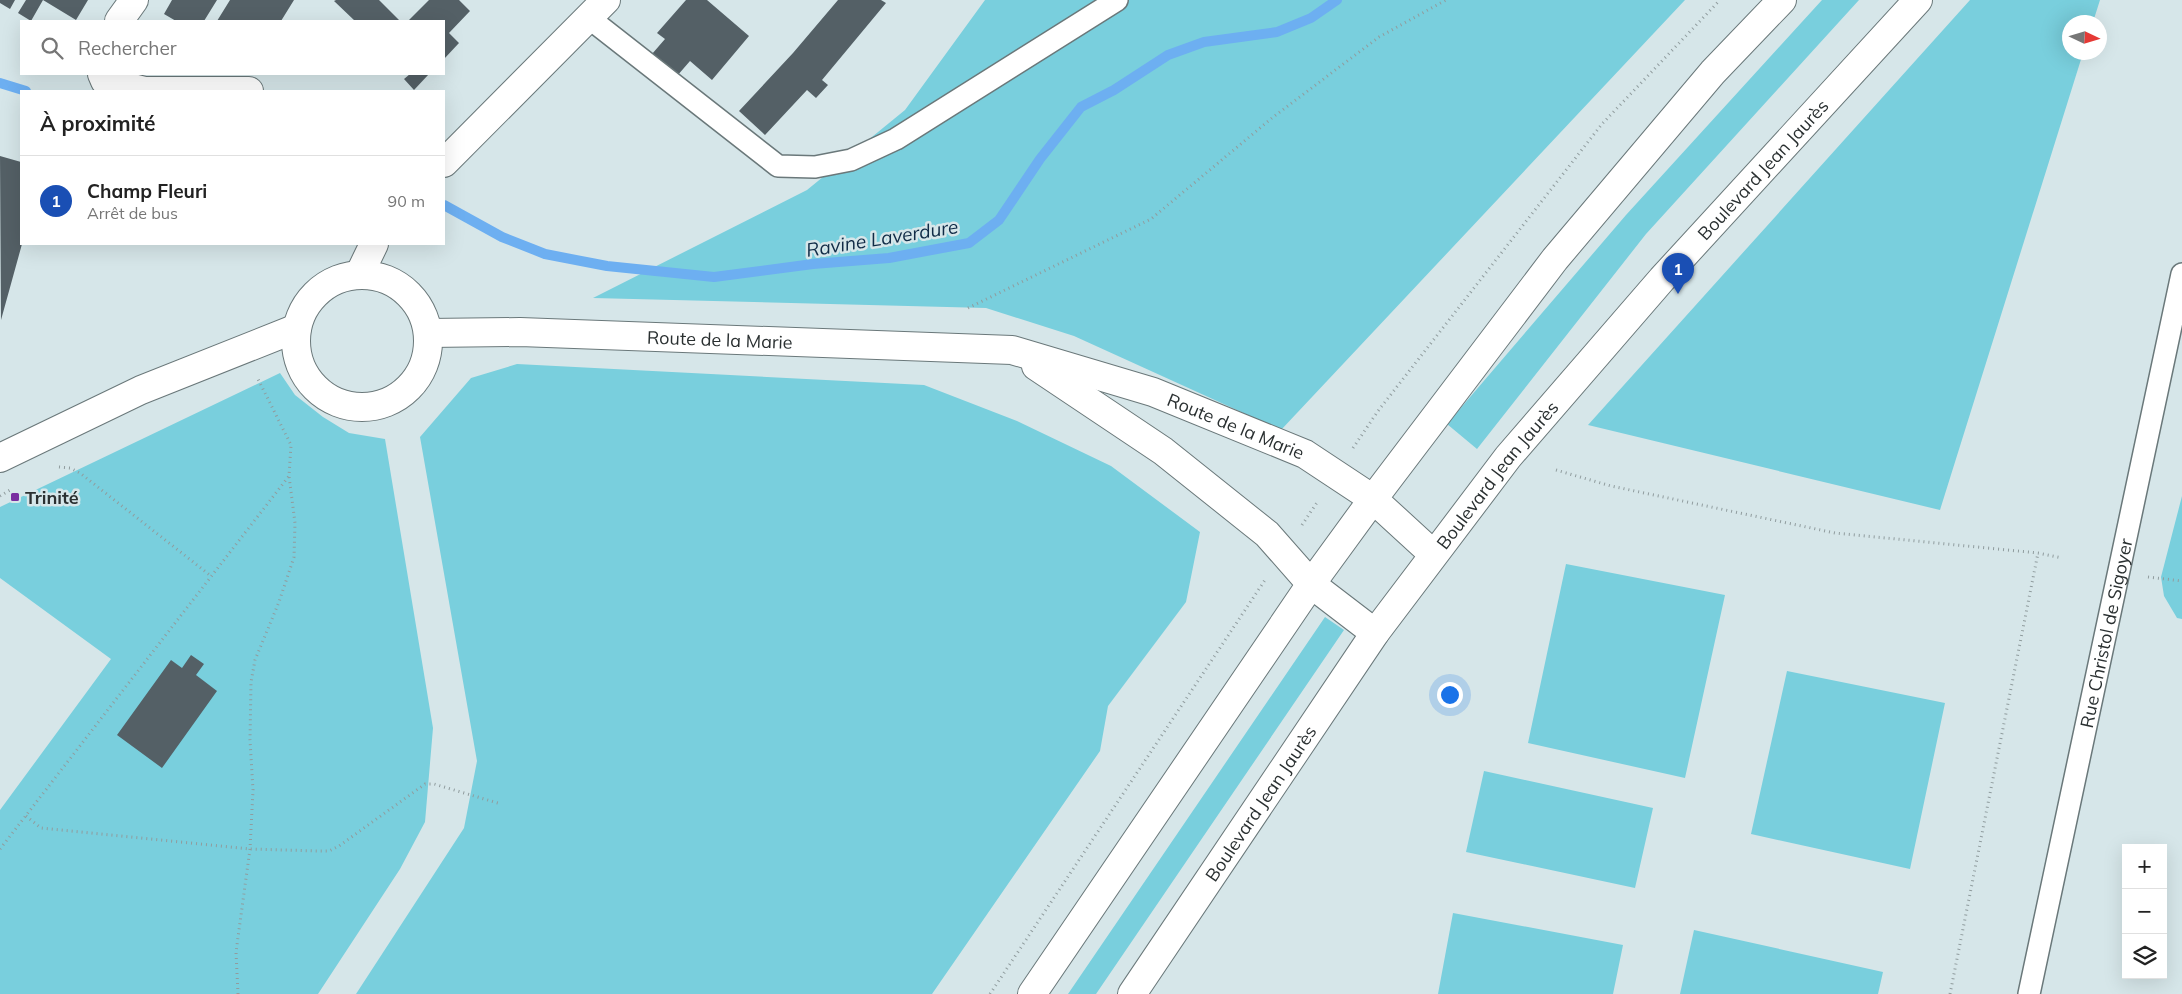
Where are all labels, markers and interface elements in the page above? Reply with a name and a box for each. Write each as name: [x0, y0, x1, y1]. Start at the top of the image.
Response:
north arrow: [2062, 15, 2107, 60]
search box: [20, 20, 445, 75]
icon: search: [38, 34, 66, 62]
text: Rechercher: [78, 36, 177, 60]
street label: Boulevard Jean Jaurès: [1692, 94, 1833, 245]
text: À proximité: [40, 110, 156, 136]
text: Champ Fleuri: [87, 179, 207, 203]
text: 1: [51, 191, 61, 211]
text: 90 m: [388, 191, 425, 211]
text: Arrêt de bus: [87, 203, 178, 223]
water label: Ravine Laverdure: [804, 214, 960, 262]
pin: 1: [1662, 253, 1694, 294]
street label: Route de la Marie: [647, 325, 793, 353]
street label: Route de la Marie: [1164, 388, 1308, 464]
street label: Boulevard Jean Jaurès: [1431, 396, 1563, 554]
place label: Trinité: [25, 486, 79, 509]
marker: Trinité: [9, 491, 21, 503]
street label: Rue Christol de Sigoyer: [2074, 536, 2137, 730]
your location: [1437, 682, 1463, 708]
street label: Boulevard Jean Jaurès: [1200, 721, 1321, 886]
map controls: [2122, 844, 2167, 979]
button: +: [2122, 844, 2167, 889]
button: −: [2122, 889, 2167, 934]
button: layers: [2122, 934, 2167, 979]

